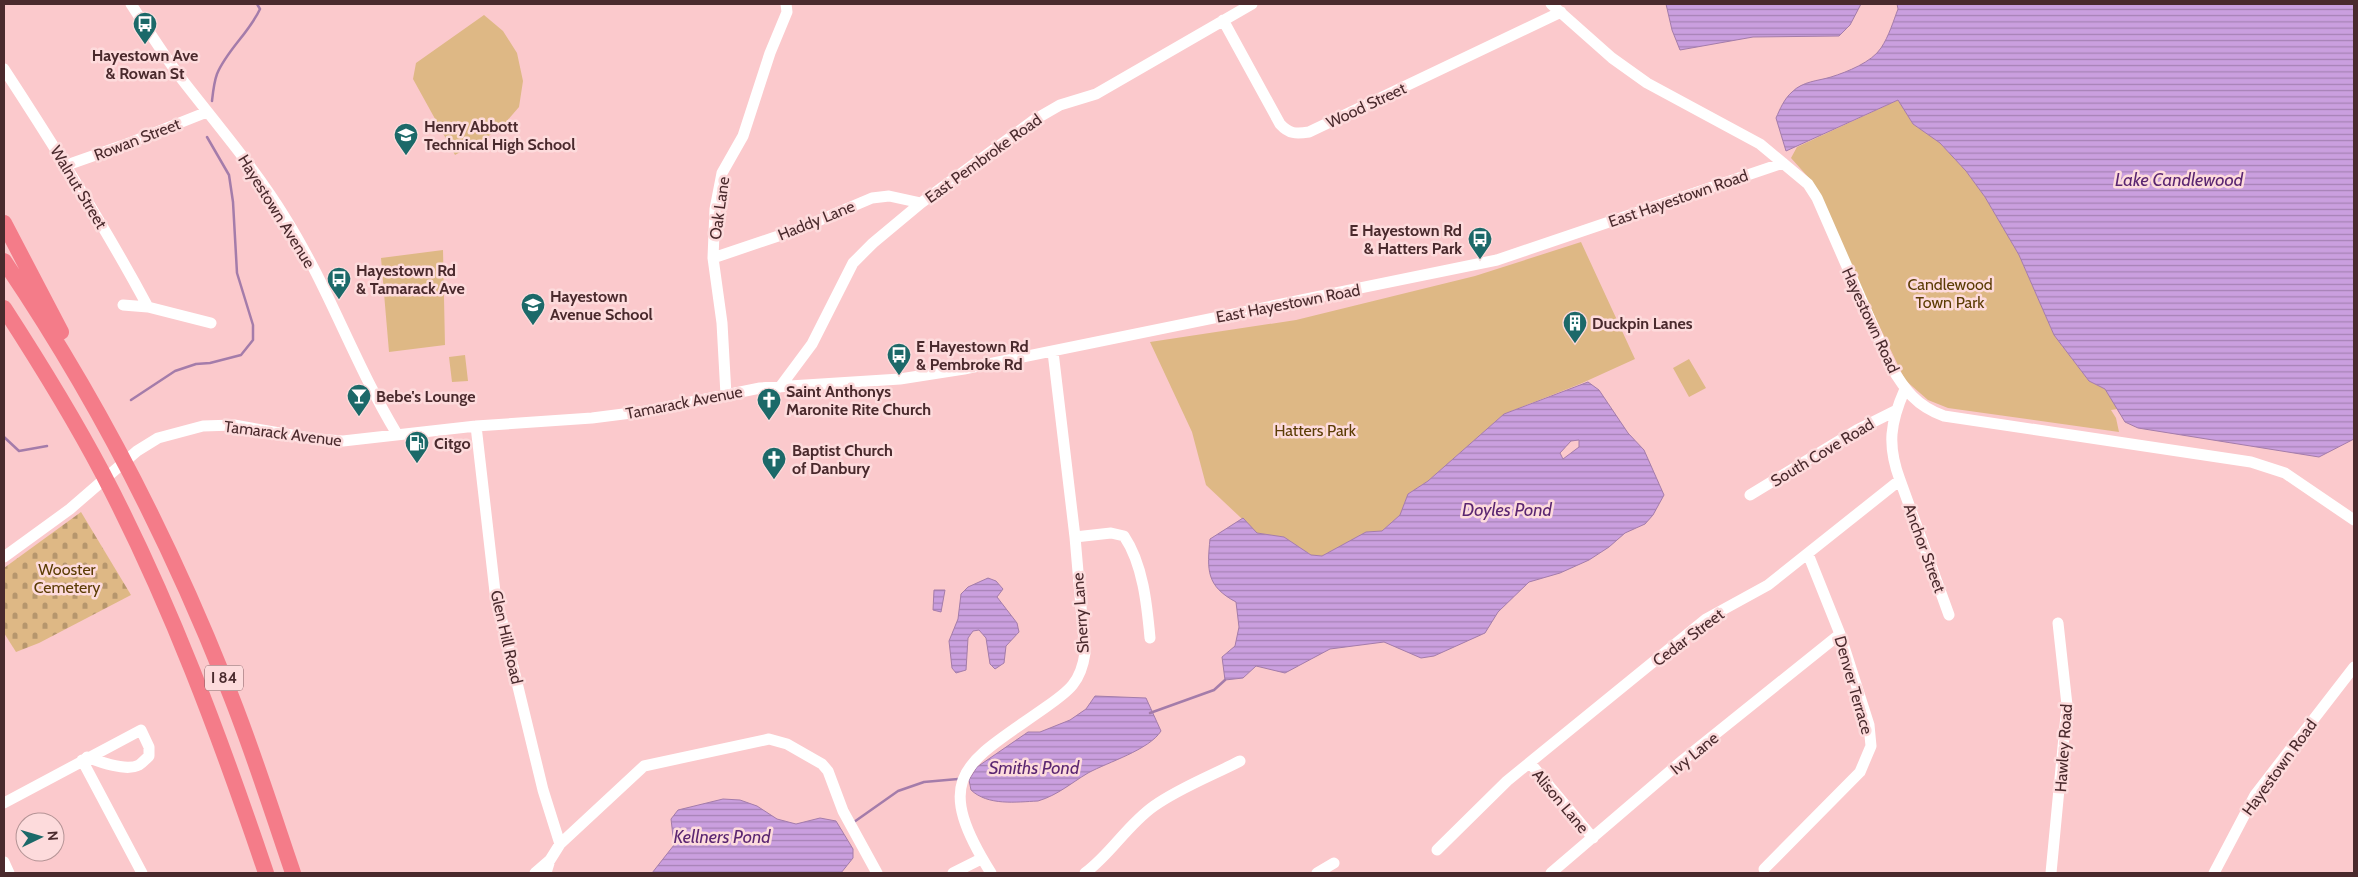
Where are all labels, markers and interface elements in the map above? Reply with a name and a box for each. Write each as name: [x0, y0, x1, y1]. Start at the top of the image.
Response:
bus stop icon: Hayestown Ave & Rowan St: [132, 11, 158, 45]
place label: Hayestown Ave & Rowan St: [92, 46, 198, 83]
street label: Wood Street: [1323, 78, 1410, 132]
street label: East Pembroke Road: [921, 110, 1045, 207]
street label: Rowan Street: [91, 114, 184, 165]
place label: Henry Abbott Technical High School: [424, 117, 575, 154]
school or university icon: Henry Abbott Technical High School: [393, 122, 419, 156]
street label: Walnut Street: [46, 142, 111, 233]
street label: Hayestown Avenue: [234, 151, 319, 271]
street label: East Hayestown Road: [1606, 166, 1750, 231]
water label: Lake Candlewood: [2115, 169, 2244, 191]
street label: Oak Lane: [706, 175, 733, 241]
street label: Haddy Lane: [775, 196, 857, 244]
place label: E Hayestown Rd & Hatters Park: [1349, 221, 1462, 258]
bus stop icon: E Hayestown Rd & Hatters Park: [1467, 226, 1493, 260]
place label: Hayestown Rd & Tamarack Ave: [356, 261, 465, 298]
street label: Hayestown Road: [1838, 264, 1903, 376]
bus stop icon: Hayestown Rd & Tamarack Ave: [326, 266, 352, 300]
park label: Candlewood Town Park: [1907, 275, 1993, 312]
street label: East Hayestown Road: [1214, 280, 1362, 327]
place label: Hayestown Avenue School: [550, 287, 653, 324]
school or university icon: Hayestown Avenue School: [520, 292, 546, 326]
building icon: Duckpin Lanes: [1562, 310, 1588, 344]
place label: Duckpin Lanes: [1592, 314, 1693, 333]
place label: E Hayestown Rd & Pembroke Rd: [916, 337, 1029, 374]
bus stop icon: E Hayestown Rd & Pembroke Rd: [886, 342, 912, 376]
street label: Tamarack Avenue: [624, 382, 744, 423]
place label: Saint Anthonys Maronite Rite Church: [786, 382, 931, 419]
bar icon: Bebe's Lounge: [346, 383, 372, 417]
place label: Bebe's Lounge: [376, 387, 475, 406]
church icon: Saint Anthonys Maronite Rite Church: [756, 387, 782, 421]
street label: South Cove Road: [1767, 414, 1877, 491]
street label: Tamarack Avenue: [223, 417, 343, 450]
park label: Hatters Park: [1274, 421, 1357, 440]
fuel station icon: Citgo: [404, 430, 430, 464]
place label: Citgo: [434, 434, 471, 453]
place label: Baptist Church of Danbury: [792, 441, 893, 478]
church icon: Baptist Church of Danbury: [761, 446, 787, 480]
water label: Doyles Pond: [1462, 499, 1553, 521]
street label: Anchor Street: [1900, 501, 1950, 596]
park label: Wooster Cemetery: [34, 560, 100, 597]
street label: Sherry Lane: [1068, 572, 1093, 654]
street label: Glen Hill Road: [487, 588, 527, 686]
street label: Cedar Street: [1649, 604, 1728, 670]
street label: Denver Terrace: [1830, 634, 1877, 737]
road number: I 84: [205, 666, 243, 690]
street label: Hawley Road: [2051, 703, 2076, 793]
street label: Hayestown Road: [2238, 716, 2321, 819]
street label: Ivy Lane: [1666, 728, 1722, 778]
water label: Smiths Pond: [989, 757, 1080, 779]
street label: Alison Lane: [1528, 765, 1593, 837]
north arrow: [15, 812, 65, 862]
water label: Kellners Pond: [673, 826, 771, 848]
text: N: [44, 830, 62, 842]

